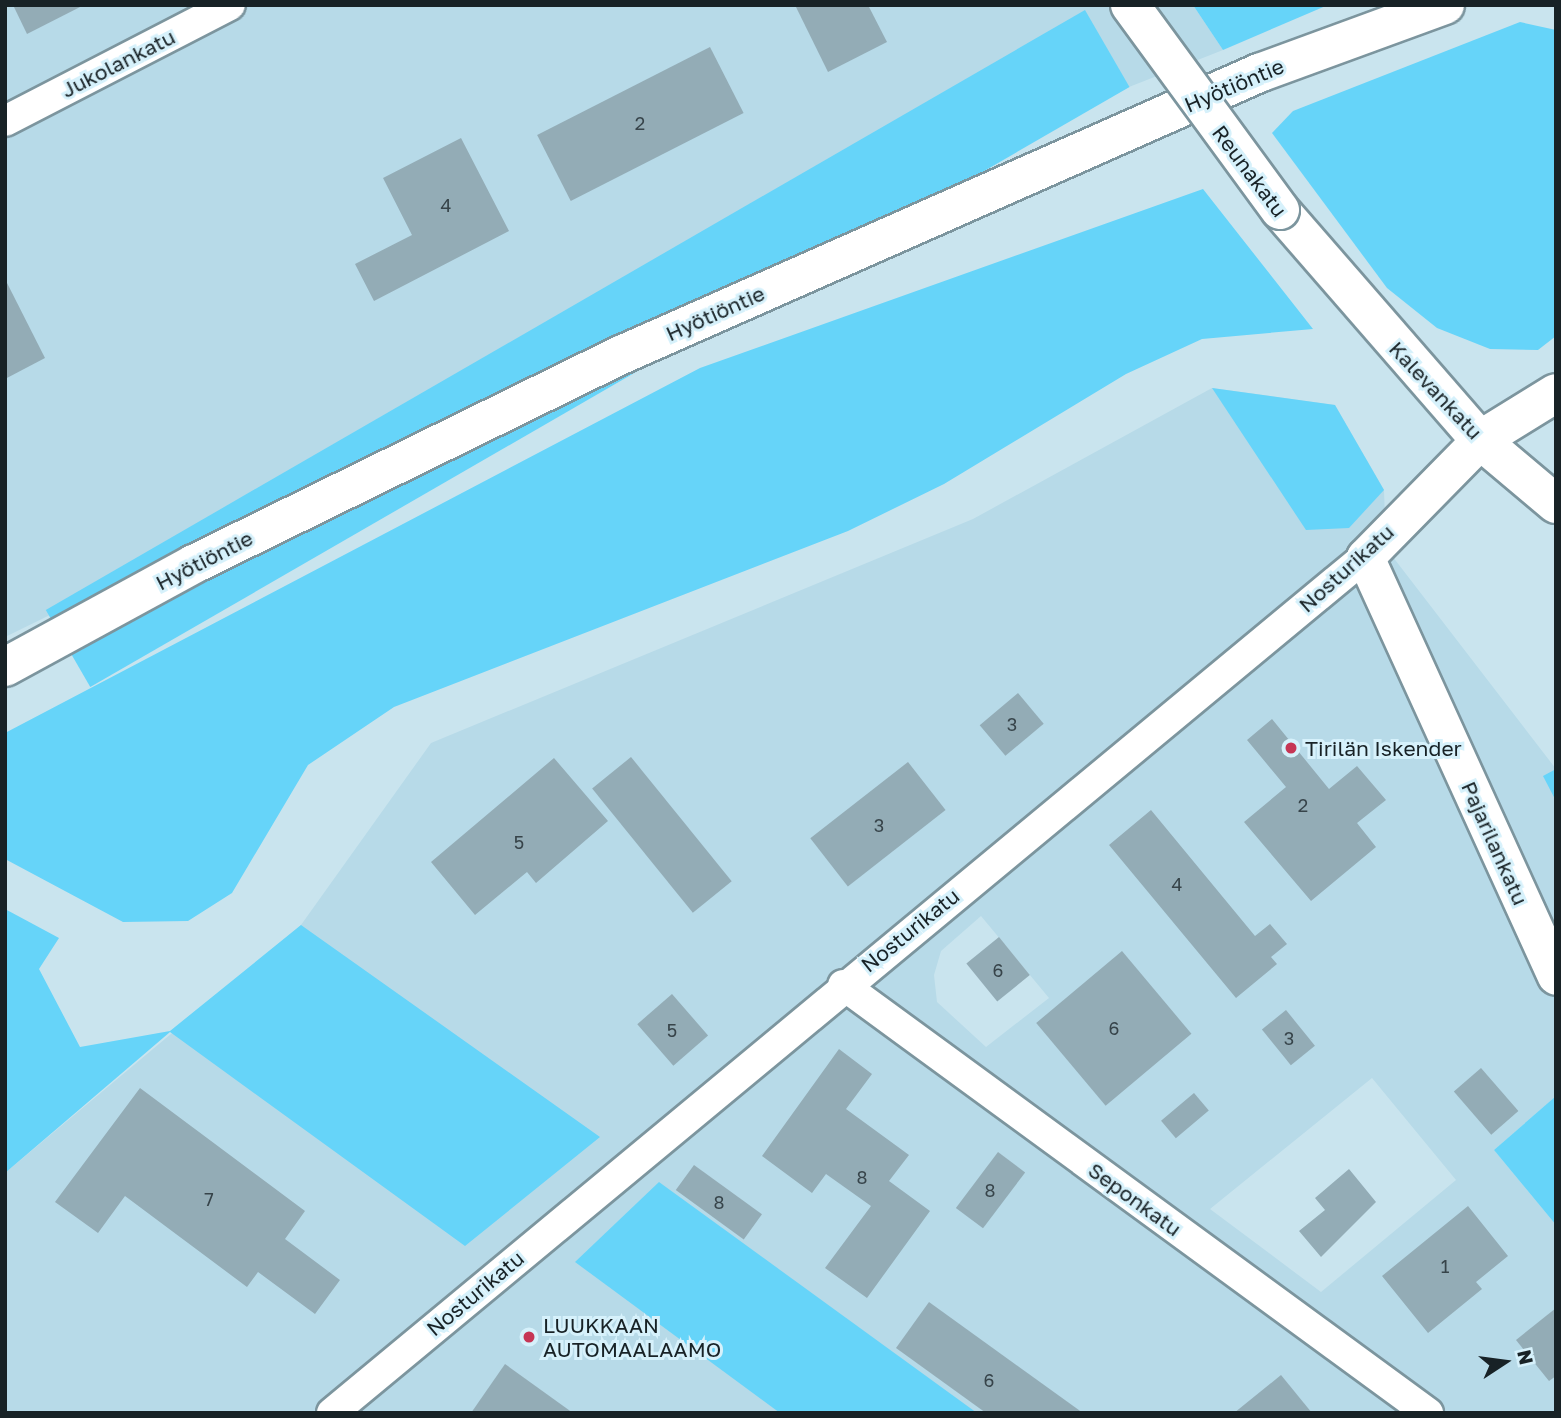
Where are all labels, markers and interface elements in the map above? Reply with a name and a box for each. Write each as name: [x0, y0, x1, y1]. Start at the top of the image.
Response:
street label: Jukolankatu: [57, 24, 179, 102]
street label: Hyötiöntie: [1181, 53, 1287, 117]
house number: 2: [635, 112, 645, 134]
street label: Reunakatu: [1207, 120, 1293, 222]
house number: 4: [441, 194, 451, 216]
street label: Hyötiöntie: [662, 280, 768, 346]
street label: Kalevankatu: [1384, 336, 1488, 444]
street label: Nosturikatu: [1293, 519, 1399, 617]
street label: Hyötiöntie: [151, 525, 257, 595]
house number: 3: [1007, 713, 1017, 735]
place label: Tirilän Iskender: [1305, 735, 1462, 761]
marker: Tirilän Iskender: [1283, 740, 1299, 756]
street label: Pajarilankatu: [1457, 777, 1533, 909]
house number: 2: [1298, 794, 1308, 816]
house number: 3: [874, 814, 884, 836]
house number: 5: [514, 831, 524, 853]
house number: 4: [1172, 873, 1182, 895]
street label: Nosturikatu: [856, 883, 964, 977]
house number: 6: [993, 959, 1003, 981]
house number: 6: [1109, 1017, 1119, 1039]
house number: 5: [667, 1019, 677, 1041]
house number: 3: [1284, 1027, 1294, 1049]
street label: Seponkatu: [1084, 1157, 1186, 1241]
house number: 8: [857, 1166, 867, 1188]
house number: 8: [985, 1179, 995, 1201]
house number: 7: [204, 1188, 214, 1210]
house number: 8: [714, 1191, 724, 1213]
street label: Nosturikatu: [421, 1245, 529, 1341]
house number: 1: [1441, 1255, 1449, 1277]
place label: LUUKKAAN AUTOMAALAAMO: [543, 1312, 721, 1362]
north arrow: [1470, 1327, 1540, 1397]
marker: LUUKKAAN AUTOMAALAAMO: [521, 1329, 537, 1345]
text: N: [1513, 1348, 1539, 1367]
house number: 6: [984, 1369, 994, 1391]

